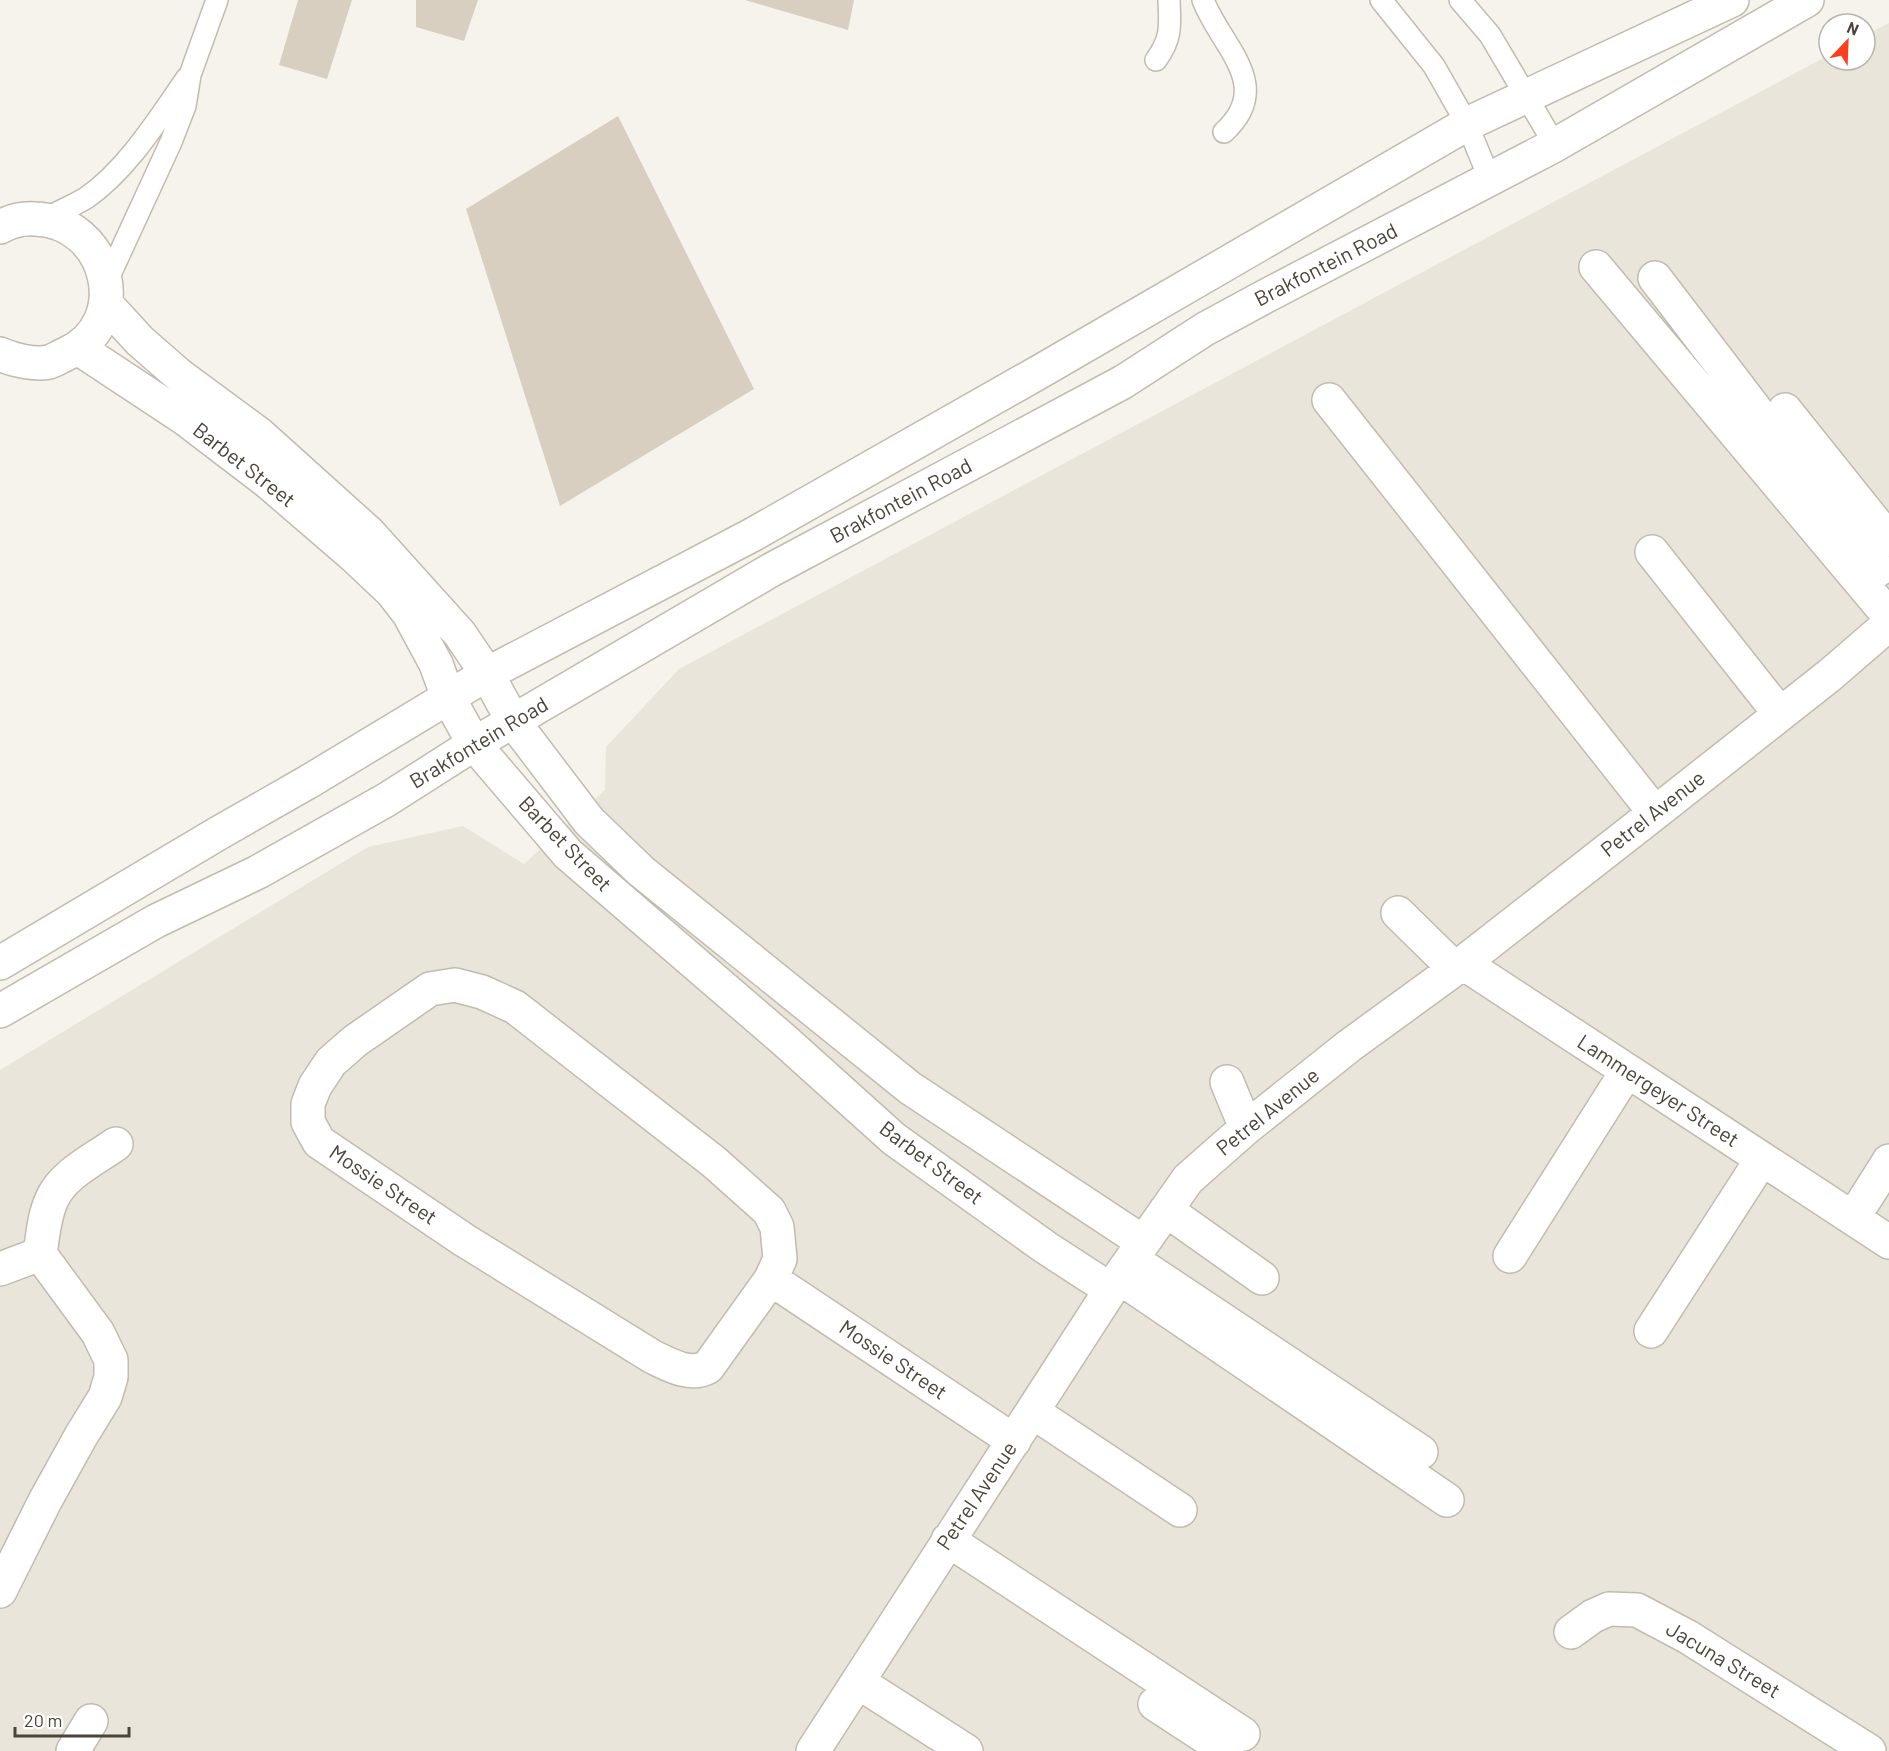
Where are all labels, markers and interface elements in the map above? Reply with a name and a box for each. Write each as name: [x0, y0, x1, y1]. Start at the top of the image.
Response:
north arrow: [1817, 12, 1877, 72]
text: N: [1844, 17, 1862, 39]
street label: Brakfontein Road: [1250, 217, 1401, 310]
street label: Barbet Street: [189, 416, 301, 512]
street label: Brakfontein Road: [825, 452, 976, 548]
street label: Brakfontein Road: [404, 691, 552, 793]
street label: Petrel Avenue: [1595, 764, 1709, 861]
street label: Barbet Street: [514, 790, 618, 896]
street label: Lammergeyer Street: [1573, 1028, 1744, 1151]
street label: Petrel Avenue: [1211, 1062, 1324, 1160]
street label: Barbet Street: [875, 1115, 989, 1209]
street label: Mossie Street: [325, 1139, 442, 1229]
street label: Mossie Street: [835, 1314, 952, 1404]
street label: Petrel Avenue: [930, 1436, 1021, 1554]
street label: Jacuna Street: [1662, 1615, 1785, 1703]
scale bar: [15, 1700, 129, 1738]
text: 20 m: [24, 1709, 62, 1731]

